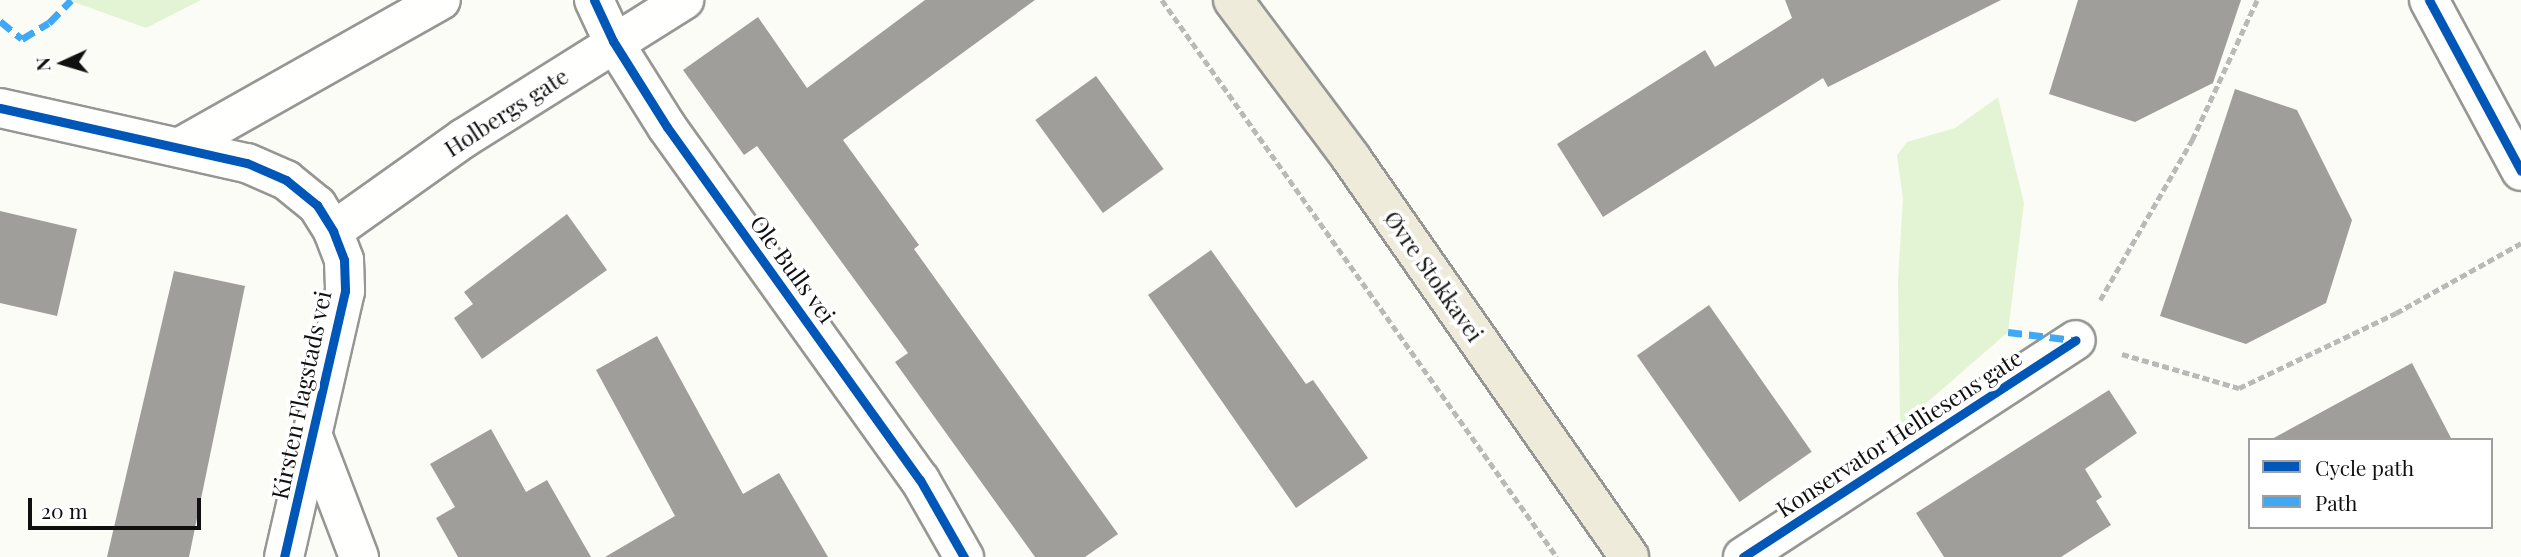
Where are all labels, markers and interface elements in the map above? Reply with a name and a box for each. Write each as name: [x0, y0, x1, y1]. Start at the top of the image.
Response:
north arrow: [28, 28, 98, 98]
text: N: [29, 57, 55, 72]
street label: Holbergs gate: [439, 62, 573, 162]
street label: Øvre Stokkavei: [1379, 205, 1489, 347]
street label: Ole Bulls vei: [745, 210, 841, 328]
street label: Kirsten Flagstads vei: [265, 288, 337, 502]
street label: Konservator Helliesens gate: [1771, 343, 2027, 523]
legend: [2248, 438, 2493, 529]
text: Cycle path: [2315, 453, 2414, 481]
scale bar: [32, 484, 205, 528]
text: Path: [2315, 488, 2357, 516]
text: 20 m: [41, 496, 88, 524]

